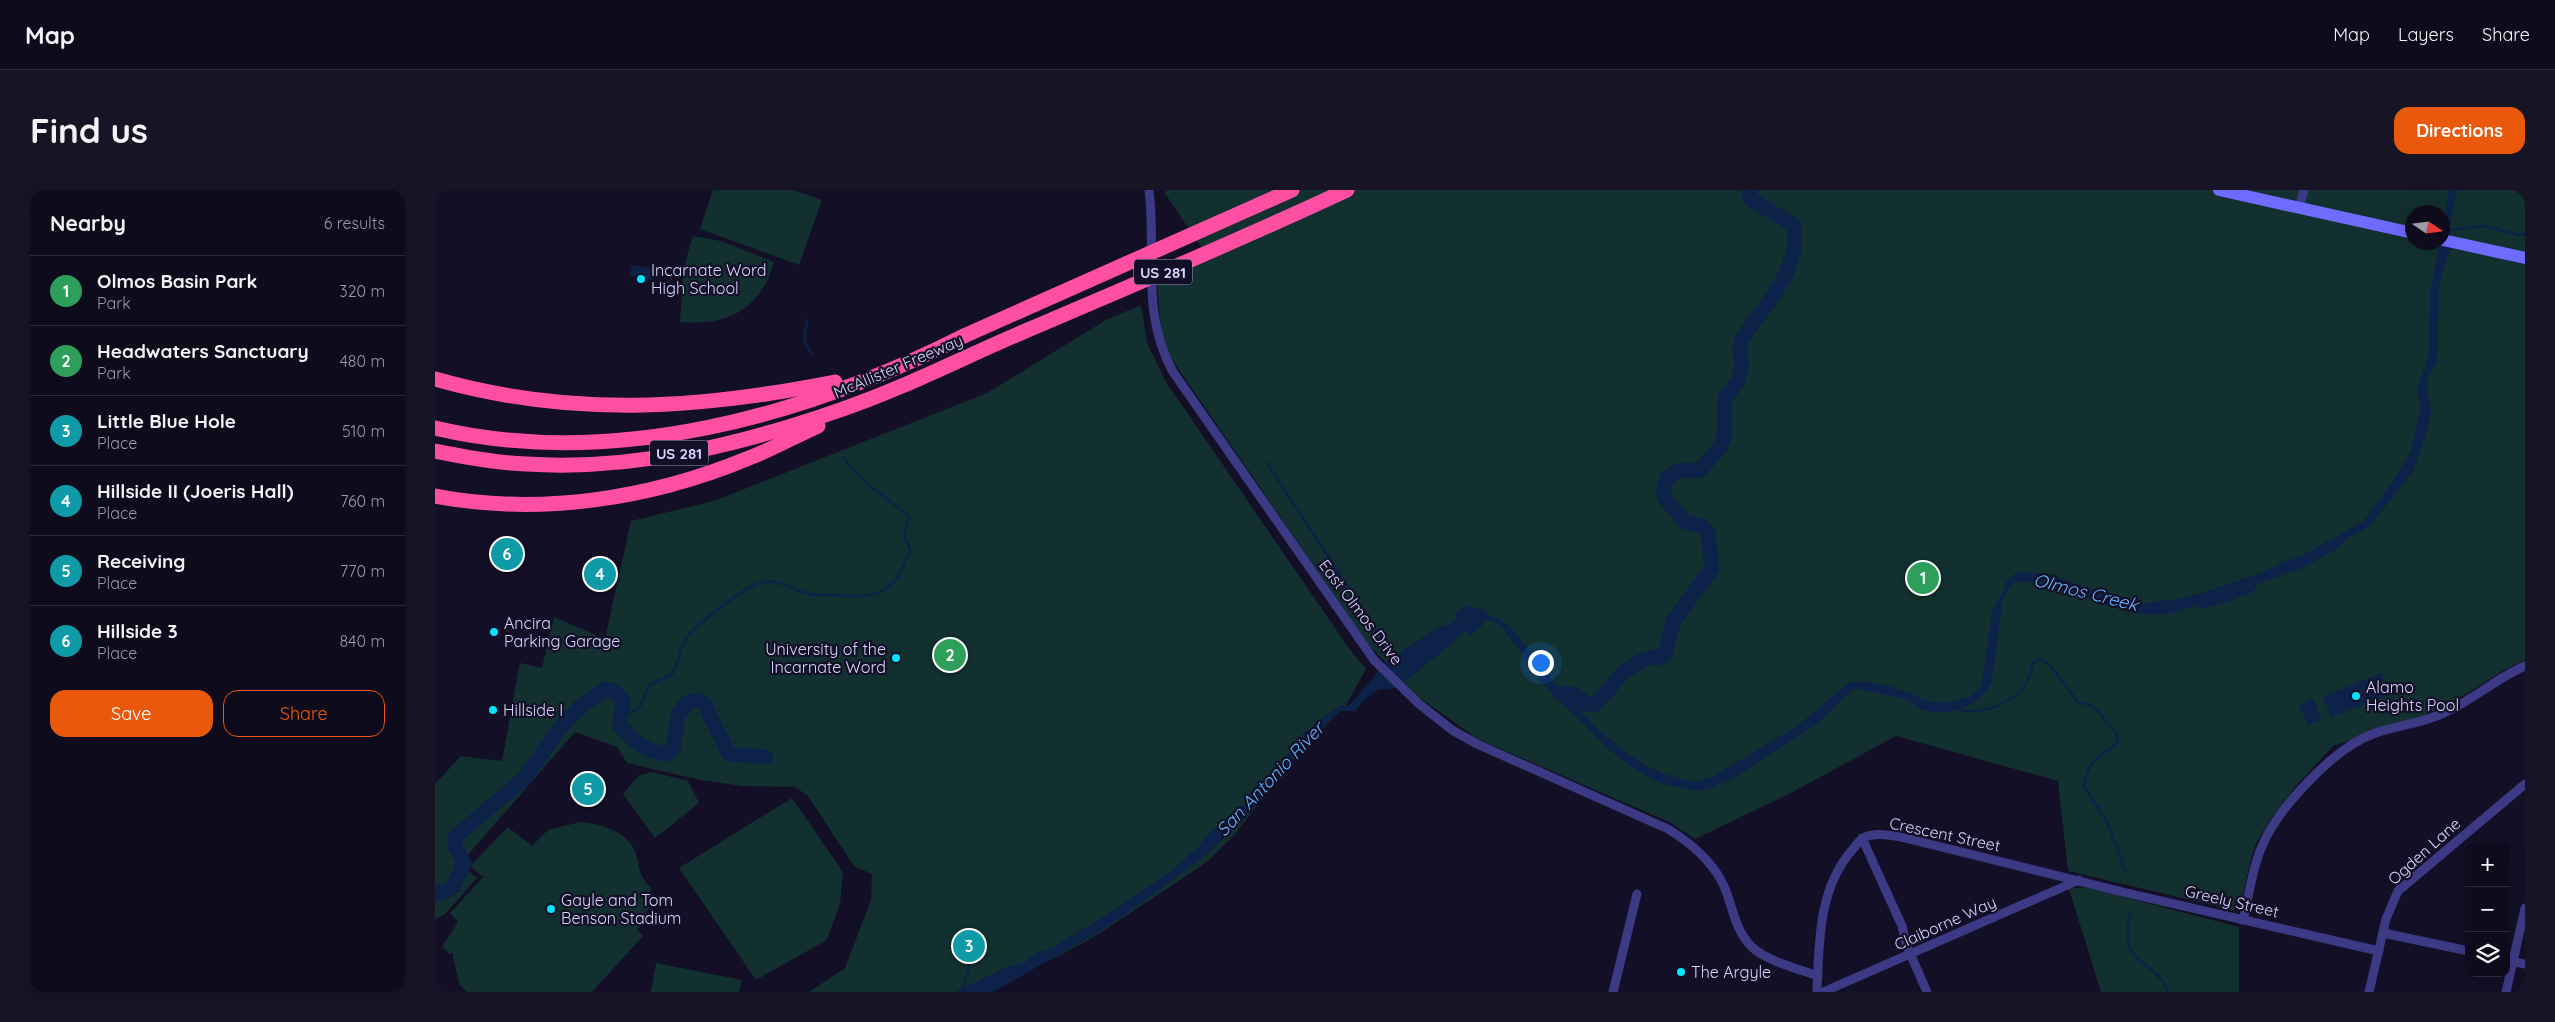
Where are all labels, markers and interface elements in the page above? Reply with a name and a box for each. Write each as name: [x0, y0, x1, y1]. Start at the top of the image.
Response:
text: Map: [25, 20, 75, 50]
text: Map: [2333, 23, 2370, 46]
text: Layers: [2398, 23, 2454, 46]
text: Share: [2482, 23, 2530, 46]
button: Directions: [2394, 107, 2525, 154]
text: Find us: [30, 108, 148, 152]
north arrow: [2405, 205, 2450, 250]
text: Nearby: [50, 210, 126, 236]
text: 6 results: [324, 213, 385, 233]
place label: Incarnate Word High School: [651, 260, 766, 298]
road number: US 281: [1134, 260, 1192, 284]
text: Olmos Basin Park: [97, 269, 257, 293]
marker: Incarnate Word High School: [635, 273, 647, 285]
text: 1: [63, 281, 69, 301]
text: 320 m: [339, 281, 385, 301]
text: Park: [97, 293, 131, 313]
street label: McAllister Freeway: [830, 330, 966, 402]
text: Headwaters Sanctuary: [97, 339, 309, 363]
text: 2: [61, 351, 71, 371]
text: 480 m: [339, 351, 385, 371]
text: Park: [97, 363, 131, 383]
text: Little Blue Hole: [97, 409, 236, 433]
text: 3: [62, 421, 70, 441]
text: 510 m: [342, 421, 385, 441]
text: Place: [97, 433, 137, 453]
road number: US 281: [650, 440, 708, 466]
text: Hillside II (Joeris Hall): [97, 479, 293, 503]
text: 4: [61, 491, 71, 511]
text: 760 m: [340, 491, 385, 511]
text: Place: [97, 503, 137, 523]
pin: 6: [491, 535, 523, 573]
text: Receiving: [97, 549, 185, 573]
pin: 4: [584, 555, 616, 593]
street label: East Olmos Drive: [1315, 555, 1407, 669]
pin: 1: [1907, 559, 1939, 597]
text: 5: [61, 561, 71, 581]
text: 770 m: [340, 561, 385, 581]
water label: Olmos Creek: [2031, 568, 2142, 616]
text: Place: [97, 573, 137, 593]
place label: Ancira Parking Garage: [504, 613, 620, 651]
text: Hillside 3: [97, 619, 178, 643]
marker: Ancira Parking Garage: [488, 626, 500, 638]
text: 6: [62, 631, 70, 651]
text: 840 m: [339, 631, 385, 651]
pin: 2: [934, 636, 966, 674]
place label: University of the Incarnate Word: [765, 639, 886, 677]
text: Place: [97, 643, 137, 663]
your location: [1528, 650, 1554, 676]
marker: University of the Incarnate Word: [890, 652, 902, 664]
place label: Alamo Heights Pool: [2366, 677, 2459, 715]
button: Save: [50, 690, 213, 737]
button: Share: [223, 690, 385, 737]
marker: Alamo Heights Pool: [2350, 690, 2362, 702]
place label: Hillside I: [503, 700, 563, 720]
marker: Hillside I: [487, 704, 499, 716]
water label: San Antonio River: [1211, 716, 1330, 841]
pin: 5: [572, 770, 604, 808]
street label: Crescent Street: [1888, 812, 2002, 856]
street label: Ogden Lane: [2384, 813, 2464, 889]
map controls: [2465, 842, 2510, 977]
button: +: [2465, 842, 2510, 887]
street label: Greely Street: [2183, 880, 2281, 922]
button: −: [2465, 887, 2510, 932]
place label: Gayle and Tom Benson Stadium: [561, 890, 681, 928]
street label: Claiborne Way: [1891, 892, 1999, 954]
marker: Gayle and Tom Benson Stadium: [545, 903, 557, 915]
pin: 3: [953, 927, 985, 965]
button: layers: [2465, 932, 2510, 977]
place label: The Argyle: [1691, 962, 1771, 982]
marker: The Argyle: [1675, 966, 1687, 978]

